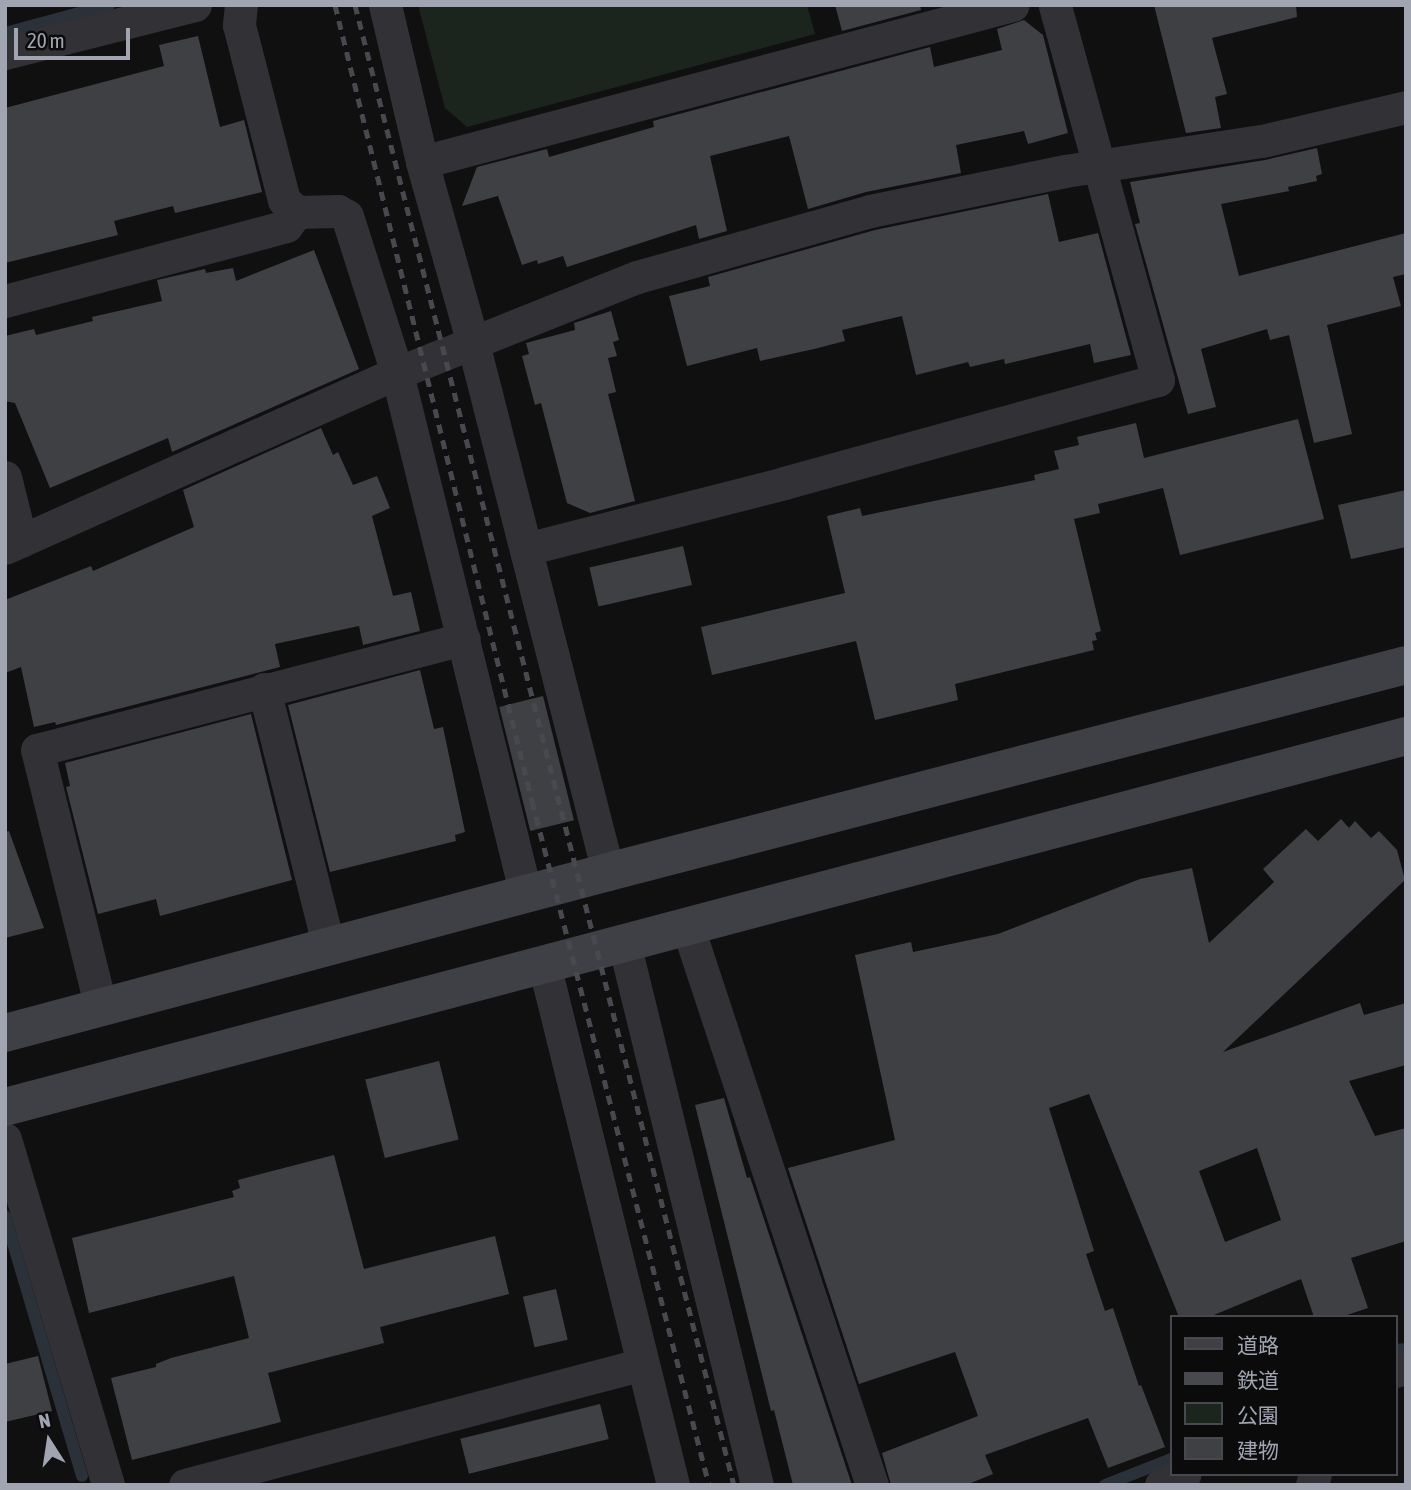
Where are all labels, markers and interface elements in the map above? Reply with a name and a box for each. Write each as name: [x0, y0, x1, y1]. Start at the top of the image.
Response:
scale bar: [18, 14, 133, 58]
text: 20 m: [27, 28, 65, 52]
legend: [1170, 1315, 1397, 1476]
text: 道路: [1237, 1333, 1279, 1357]
text: 鉄道: [1237, 1368, 1279, 1392]
text: 公園: [1237, 1403, 1279, 1427]
north arrow: [14, 1406, 84, 1476]
text: N: [37, 1409, 52, 1432]
text: 建物: [1237, 1438, 1279, 1462]

